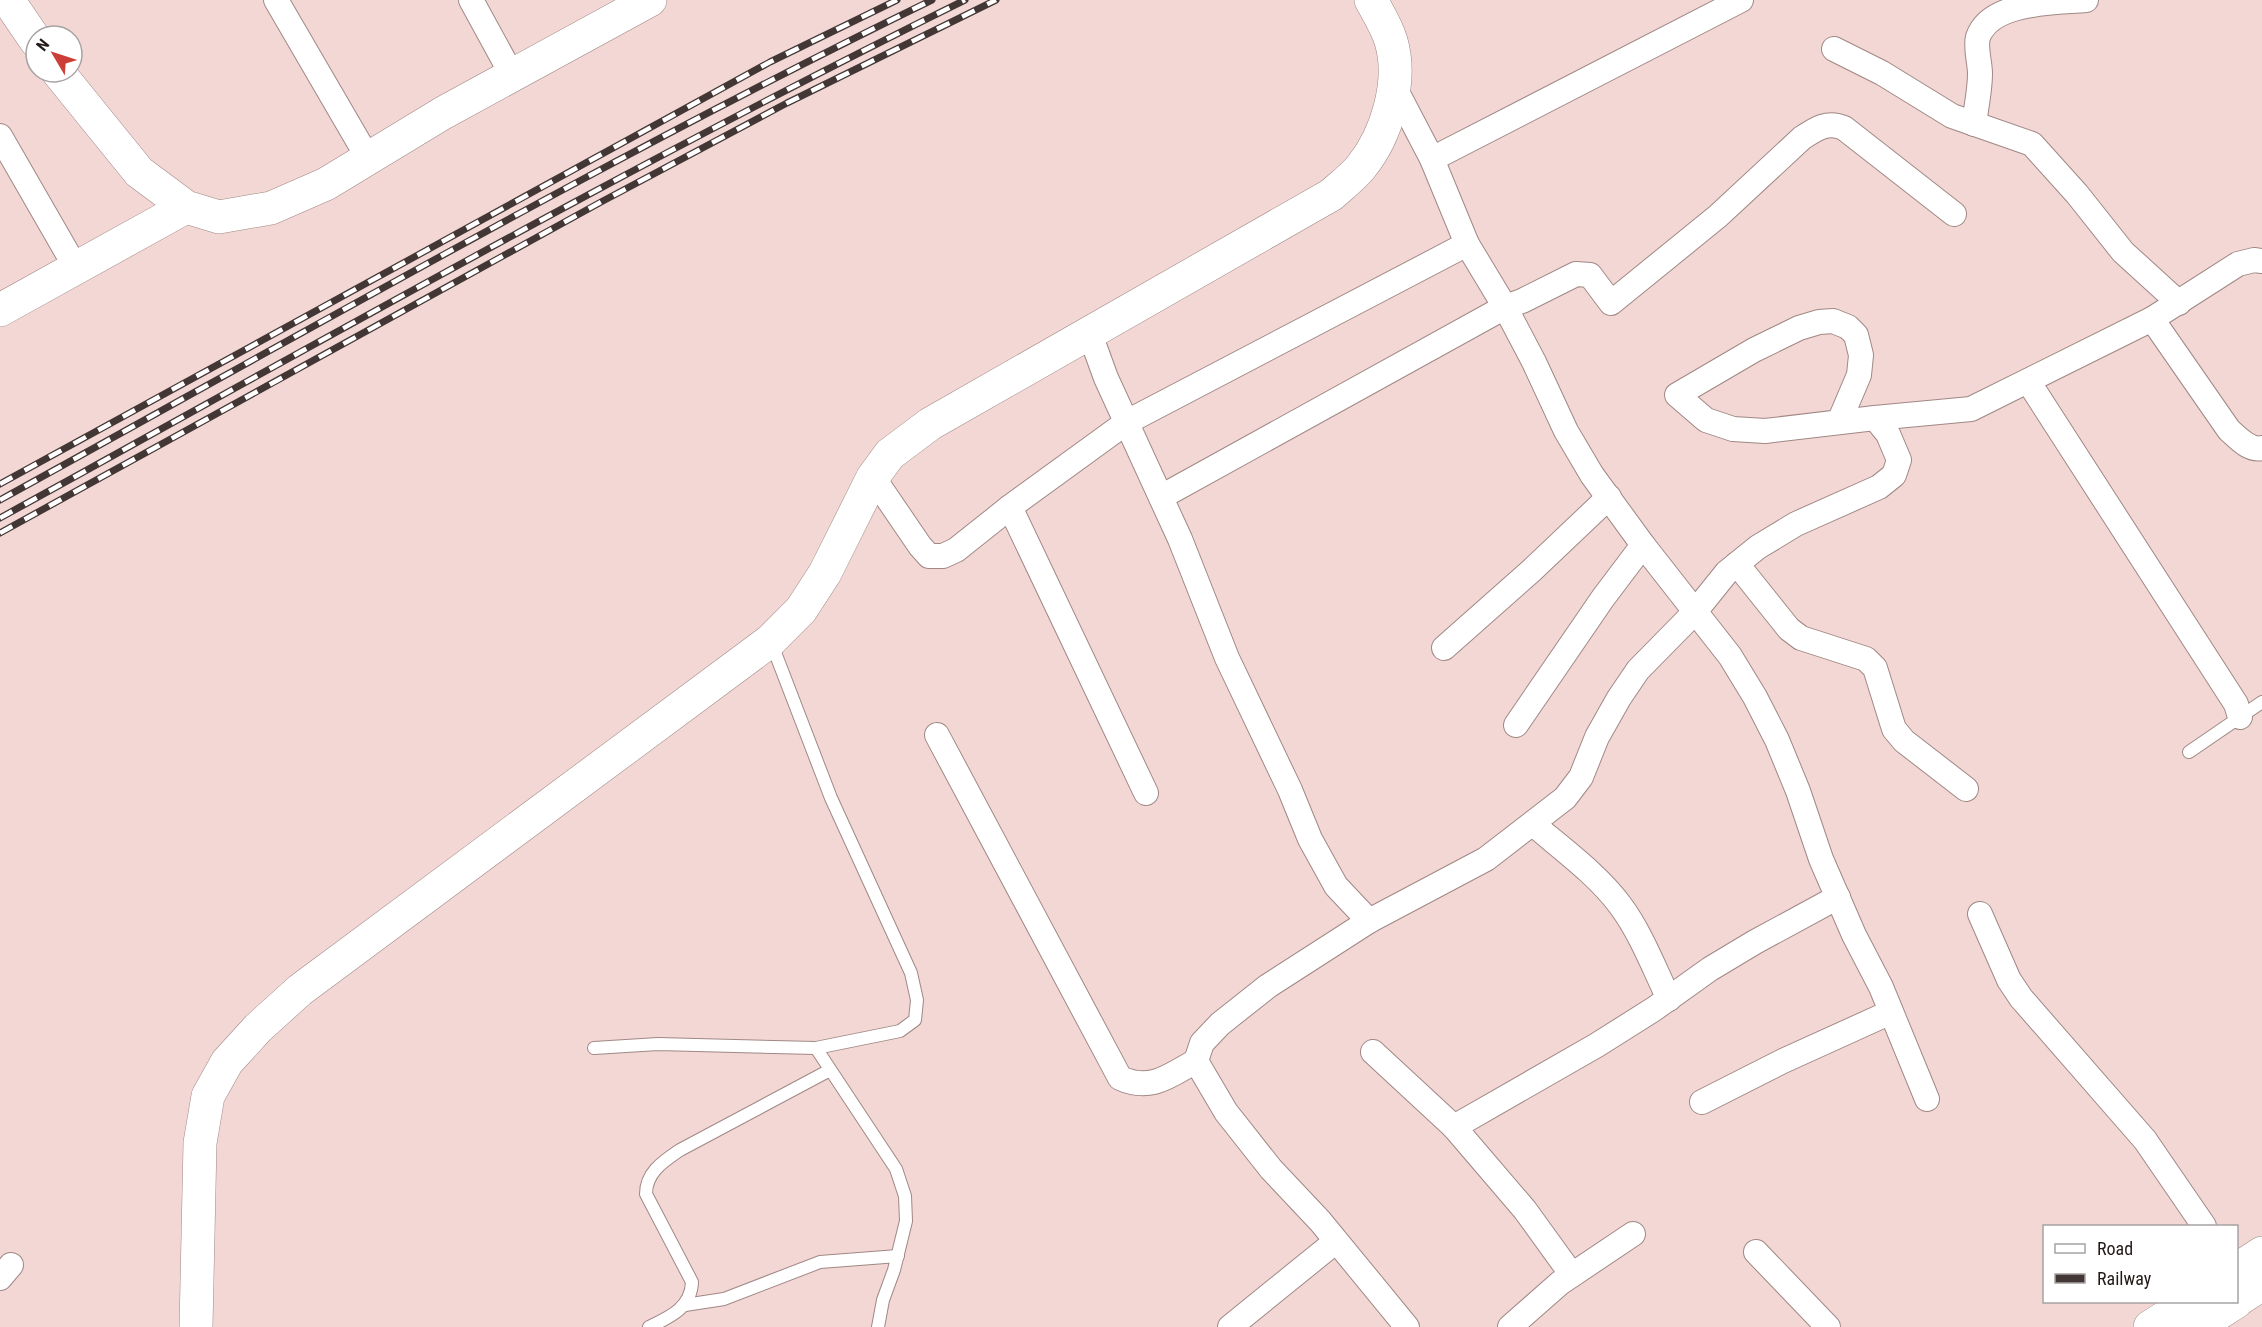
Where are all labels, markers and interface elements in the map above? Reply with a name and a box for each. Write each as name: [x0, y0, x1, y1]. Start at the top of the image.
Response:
north arrow: [24, 24, 84, 84]
text: N: [32, 35, 53, 55]
legend: [2043, 1225, 2238, 1303]
text: Road: [2097, 1238, 2133, 1259]
text: Railway: [2097, 1268, 2152, 1289]

